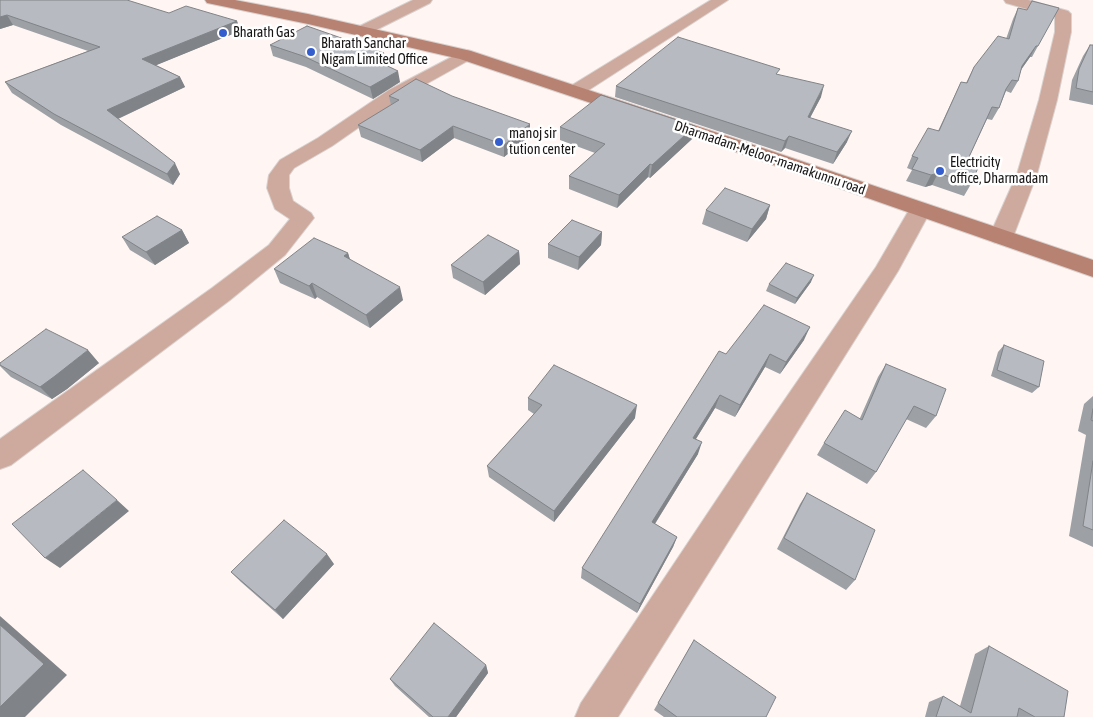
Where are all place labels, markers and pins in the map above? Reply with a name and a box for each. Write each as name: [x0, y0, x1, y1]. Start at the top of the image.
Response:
place label: Bharath Gas: [233, 25, 295, 41]
marker: Bharath Gas: [217, 27, 229, 39]
place label: Bharath Sanchar Nigam Limited Office: [321, 36, 428, 68]
marker: Bharath Sanchar Nigam Limited Office: [305, 46, 317, 58]
place label: manoj sir tution center: [509, 126, 575, 158]
marker: manoj sir tution center: [493, 136, 505, 148]
place label: Electricity office, Dharmadam: [950, 155, 1048, 188]
marker: Electricity office, Dharmadam: [934, 165, 946, 177]

